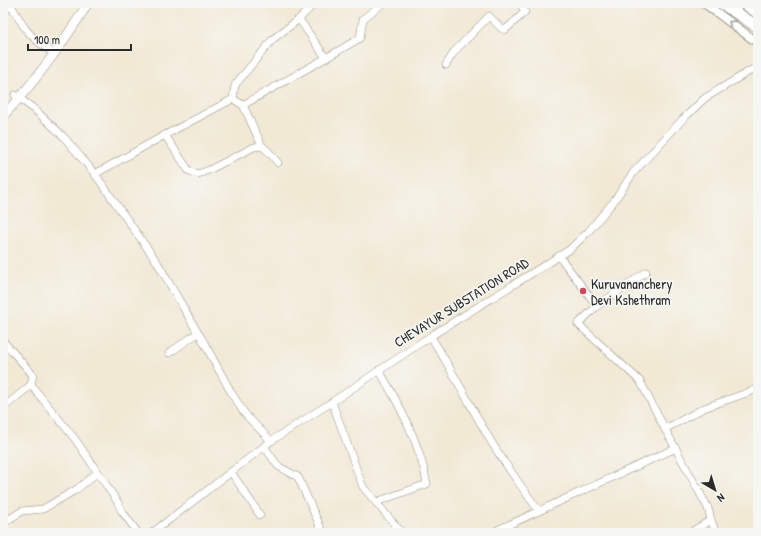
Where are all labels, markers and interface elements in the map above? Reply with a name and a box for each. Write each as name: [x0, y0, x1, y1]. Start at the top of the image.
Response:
one-way arrow: [728, 21, 735, 28]
scale bar: [28, 26, 131, 52]
text: 100 m: [34, 31, 60, 48]
street label: CHEVAYUR SUBSTATION ROAD: [390, 253, 532, 351]
place label: Kuruvananchery Devi Kshethram: [591, 274, 672, 309]
marker: Kuruvananchery Devi Kshethram: [578, 286, 588, 296]
north arrow: [695, 470, 735, 510]
text: N: [714, 491, 728, 505]

